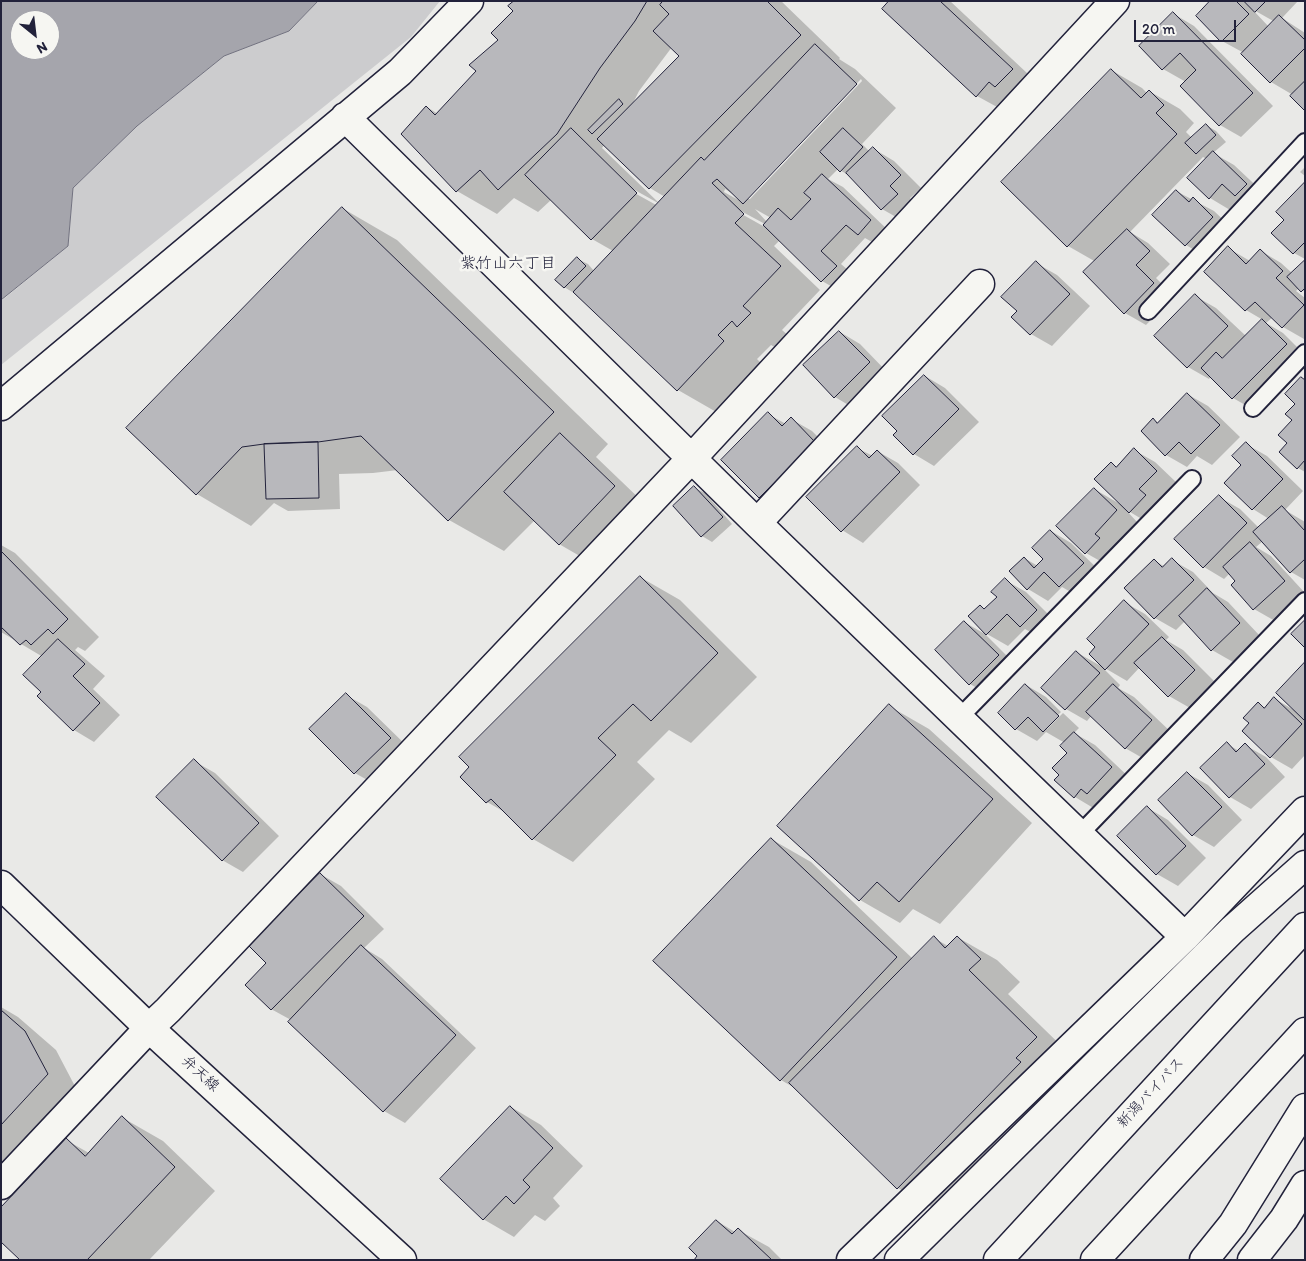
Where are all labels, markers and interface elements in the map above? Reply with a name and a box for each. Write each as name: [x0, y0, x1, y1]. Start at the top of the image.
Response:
north arrow: [10, 10, 60, 60]
scale bar: [1136, 10, 1238, 42]
text: 20 m: [1142, 20, 1175, 38]
text: N: [34, 38, 50, 57]
district label: 紫竹山六丁目: [460, 254, 556, 274]
street label: 弁天線: [177, 1052, 223, 1096]
street label: 新潟バイパス: [1114, 1054, 1188, 1132]

